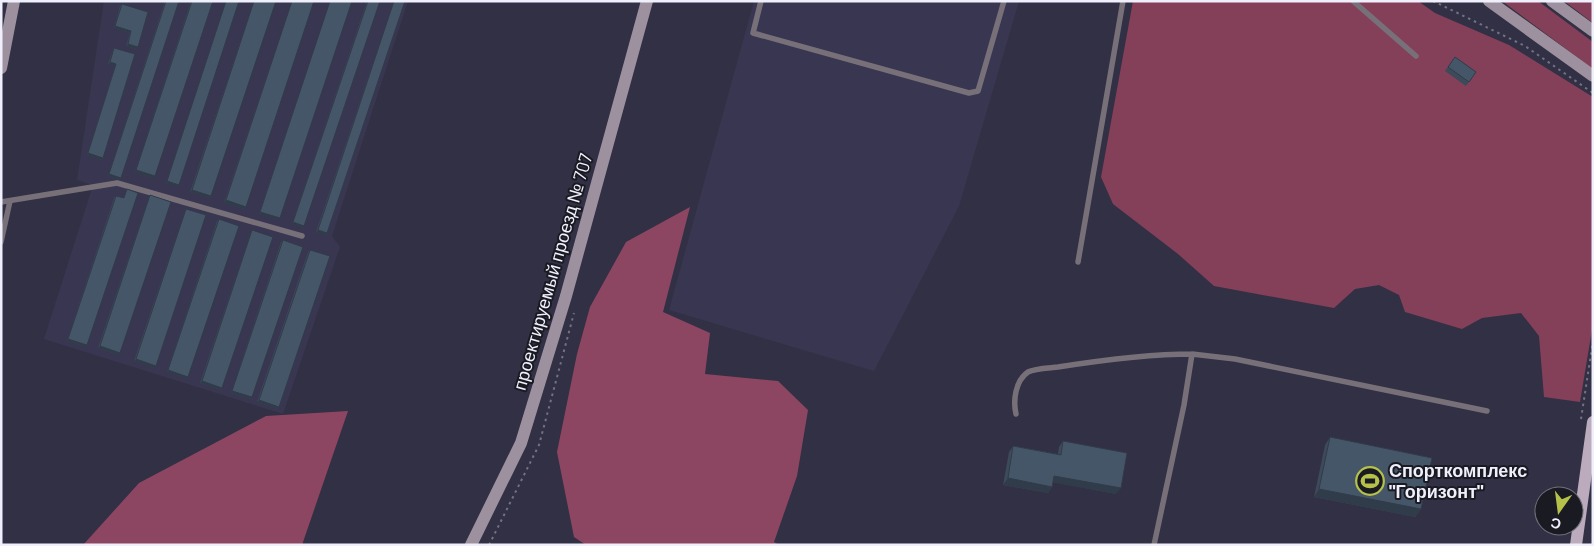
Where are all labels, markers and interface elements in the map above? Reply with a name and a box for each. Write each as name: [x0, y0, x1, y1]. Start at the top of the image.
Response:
street label: проектируемый проезд № 707: [508, 150, 597, 393]
place label: Спорткомплекс "Горизонт": [1389, 459, 1527, 502]
sports icon: Спорткомплекс "Горизонт": [1355, 466, 1385, 496]
north arrow: [1534, 486, 1584, 536]
text: С: [1549, 515, 1563, 534]

